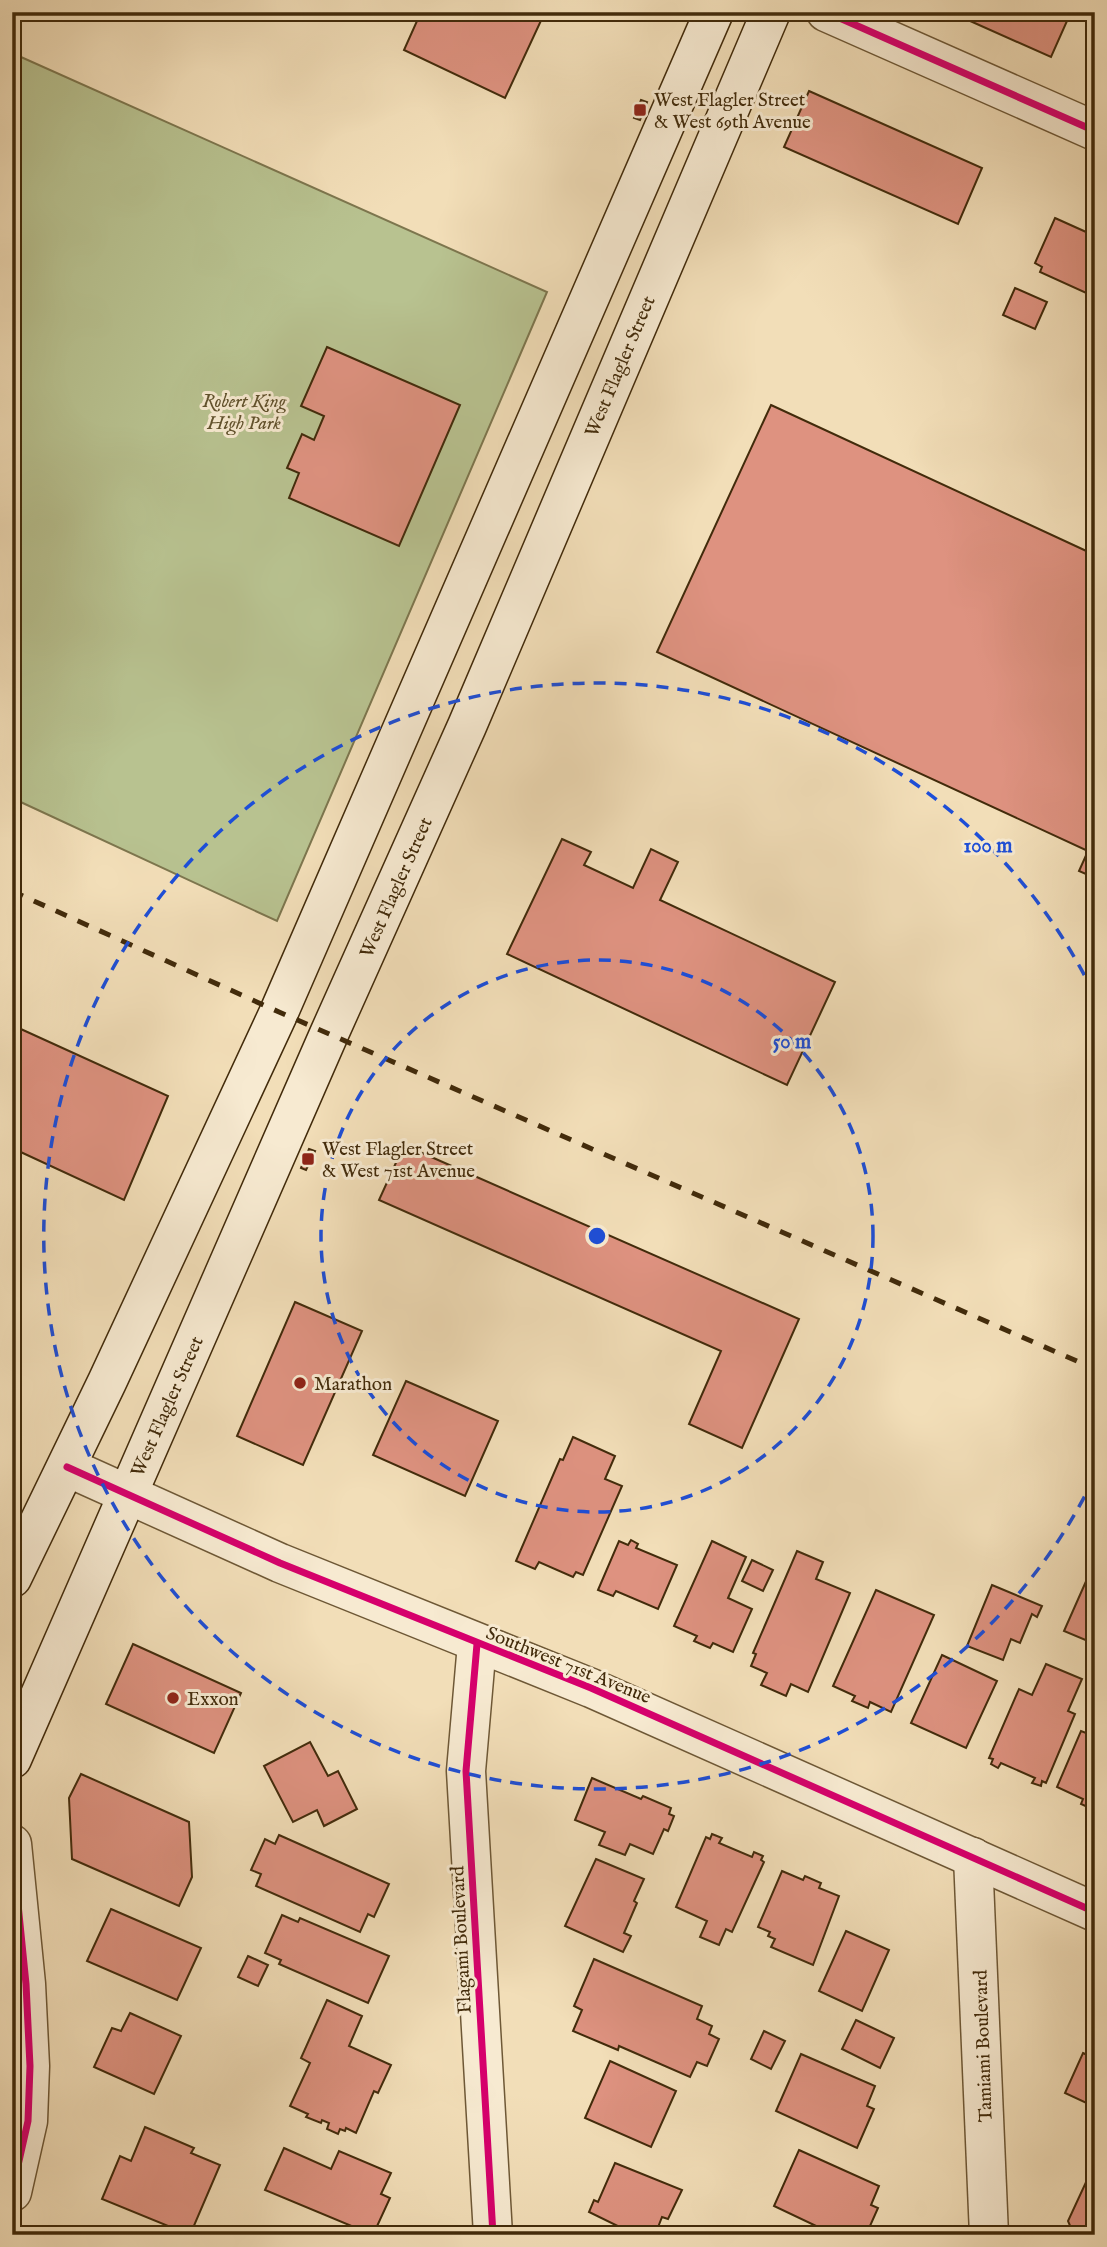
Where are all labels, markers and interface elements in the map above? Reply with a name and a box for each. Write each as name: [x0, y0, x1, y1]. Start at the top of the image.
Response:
place label: West Flagler Street & West 69th Avenue: [654, 89, 811, 135]
marker: West Flagler Street & West 69th Avenue: [632, 102, 648, 118]
street label: West Flagler Street: [580, 292, 662, 441]
park label: Robert King High Park: [202, 390, 287, 436]
street label: West Flagler Street: [355, 813, 439, 962]
text: 100 m: [963, 833, 1013, 860]
text: 50 m: [773, 1029, 812, 1056]
place label: West Flagler Street & West 71st Avenue: [322, 1138, 475, 1184]
marker: West Flagler Street & West 71st Avenue: [300, 1151, 316, 1167]
centre of rings: [585, 1224, 609, 1248]
street label: West Flagler Street: [126, 1332, 210, 1481]
place label: Marathon: [314, 1373, 392, 1397]
marker: Marathon: [292, 1375, 308, 1391]
street label: Southwest 71st Avenue: [482, 1622, 655, 1710]
place label: Exxon: [187, 1688, 239, 1712]
marker: Exxon: [165, 1690, 181, 1706]
street label: Flagami Boulevard: [446, 1864, 478, 2014]
street label: Tamiami Boulevard: [969, 1968, 999, 2123]

